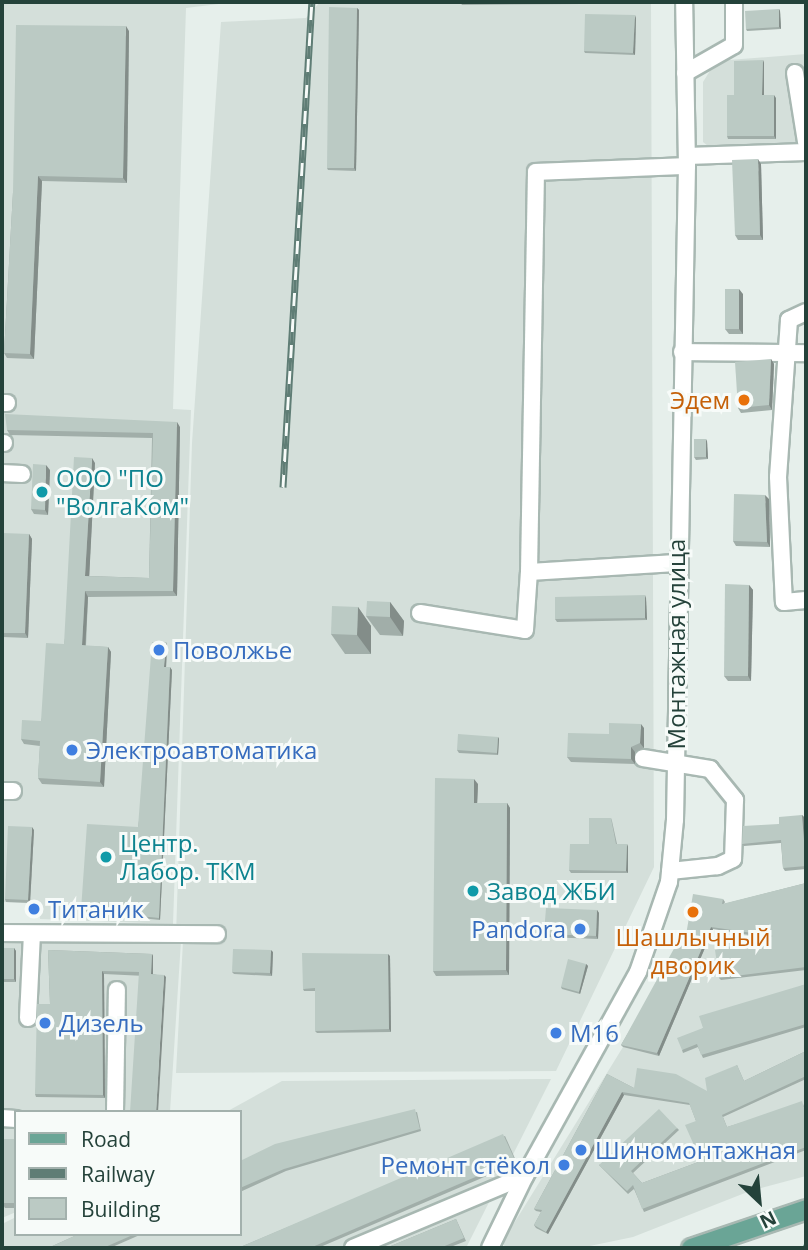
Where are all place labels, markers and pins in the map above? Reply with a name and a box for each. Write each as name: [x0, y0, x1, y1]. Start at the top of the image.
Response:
place label: Эдем: [670, 386, 730, 414]
marker: Эдем: [736, 392, 752, 408]
place label: ООО "ПО "ВолгаКом": [56, 464, 189, 520]
marker: ООО "ПО "ВолгаКом": [34, 484, 50, 500]
place label: Поволжье: [173, 636, 292, 664]
marker: Поволжье: [151, 642, 167, 658]
place label: Электроавтоматика: [86, 736, 317, 764]
marker: Электроавтоматика: [64, 742, 80, 758]
place label: Центр. Лабор. ТКМ: [120, 829, 256, 885]
marker: Центр. Лабор. ТКМ: [98, 849, 114, 865]
place label: Завод ЖБИ: [487, 877, 616, 905]
marker: Завод ЖБИ: [465, 883, 481, 899]
place label: Титаник: [48, 895, 144, 923]
marker: Титаник: [26, 901, 42, 917]
marker: Шашлычный дворик: [685, 904, 701, 920]
place label: Pandora: [471, 915, 566, 943]
marker: Pandora: [572, 921, 588, 937]
place label: Шашлычный дворик: [615, 923, 771, 979]
place label: Дизель: [59, 1009, 144, 1037]
marker: Дизель: [37, 1015, 53, 1031]
place label: М16: [570, 1019, 619, 1047]
marker: М16: [548, 1025, 564, 1041]
place label: Шиномонтажная: [595, 1136, 796, 1164]
marker: Шиномонтажная: [573, 1142, 589, 1158]
place label: Ремонт стёкол: [380, 1151, 550, 1179]
marker: Ремонт стёкол: [556, 1157, 572, 1173]

